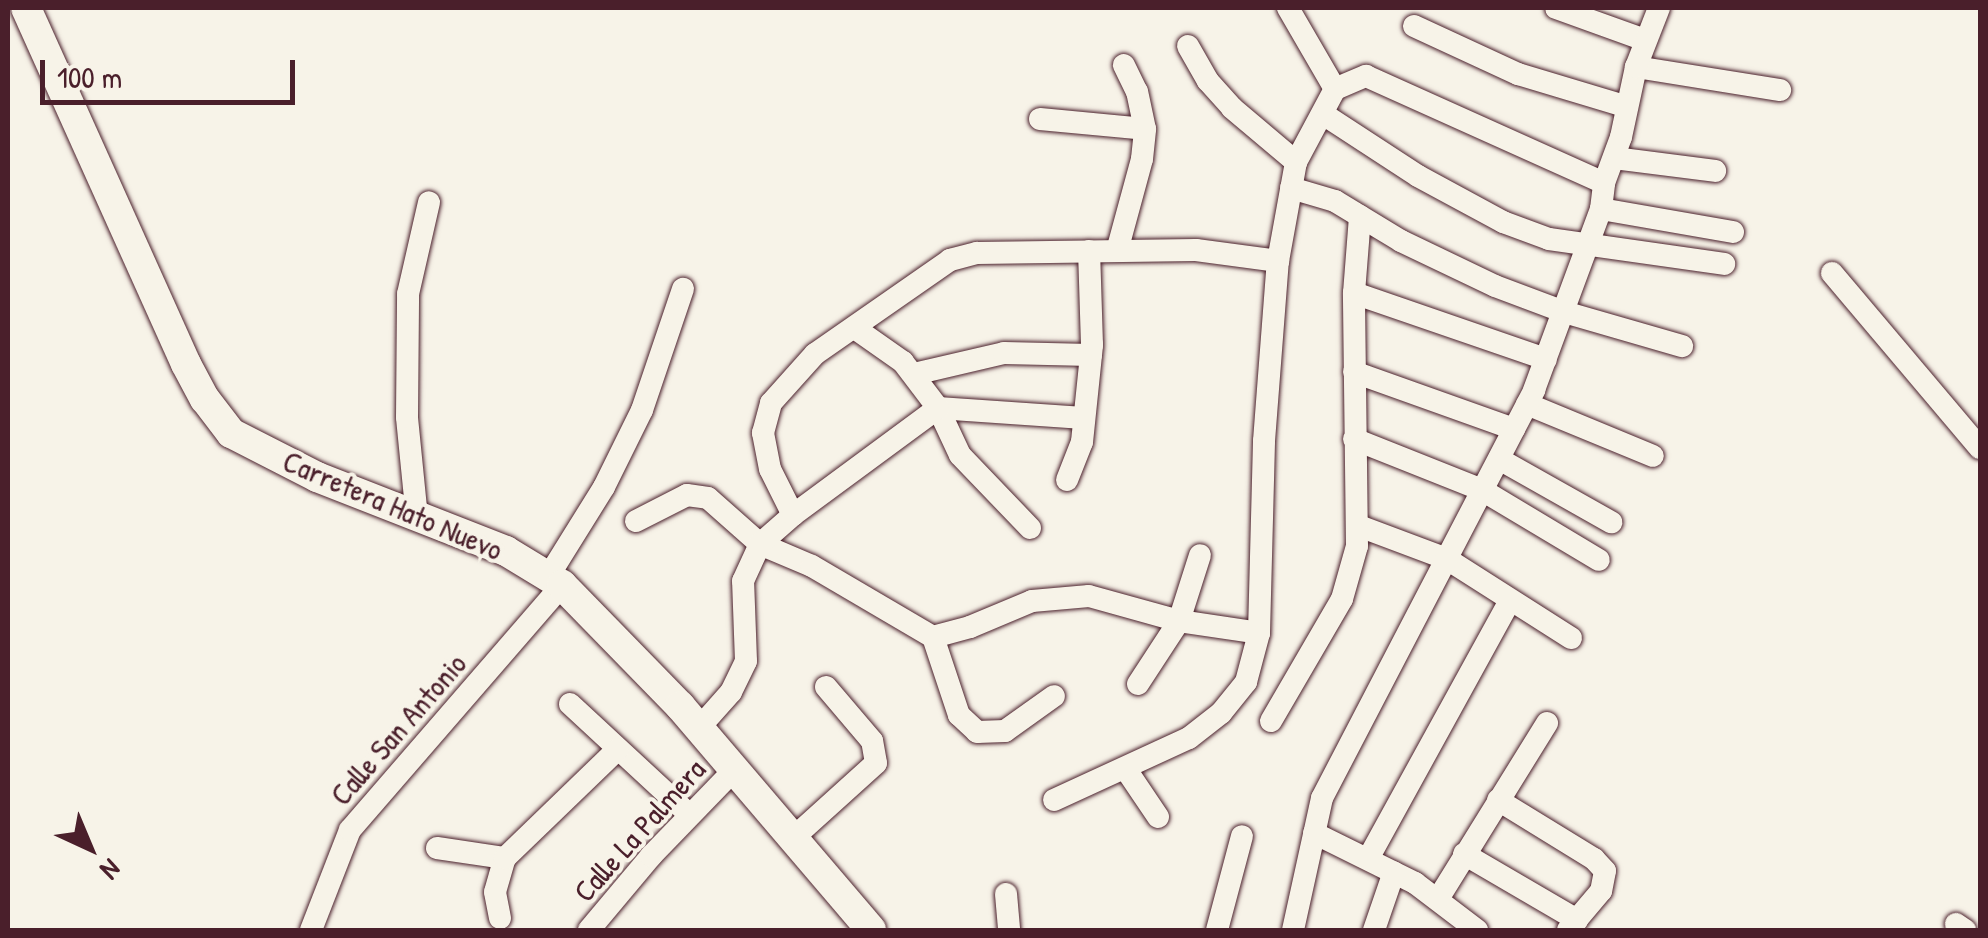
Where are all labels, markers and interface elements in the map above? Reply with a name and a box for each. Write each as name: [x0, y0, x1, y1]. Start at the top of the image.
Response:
scale bar: [45, 40, 300, 102]
text: 100 m: [57, 57, 122, 97]
street label: Carretera Hato Nuevo: [278, 443, 508, 567]
street label: Calle San Antonio: [322, 646, 474, 812]
street label: Calle La Palmera: [566, 751, 712, 909]
north arrow: [40, 798, 140, 898]
text: N: [92, 851, 129, 888]

